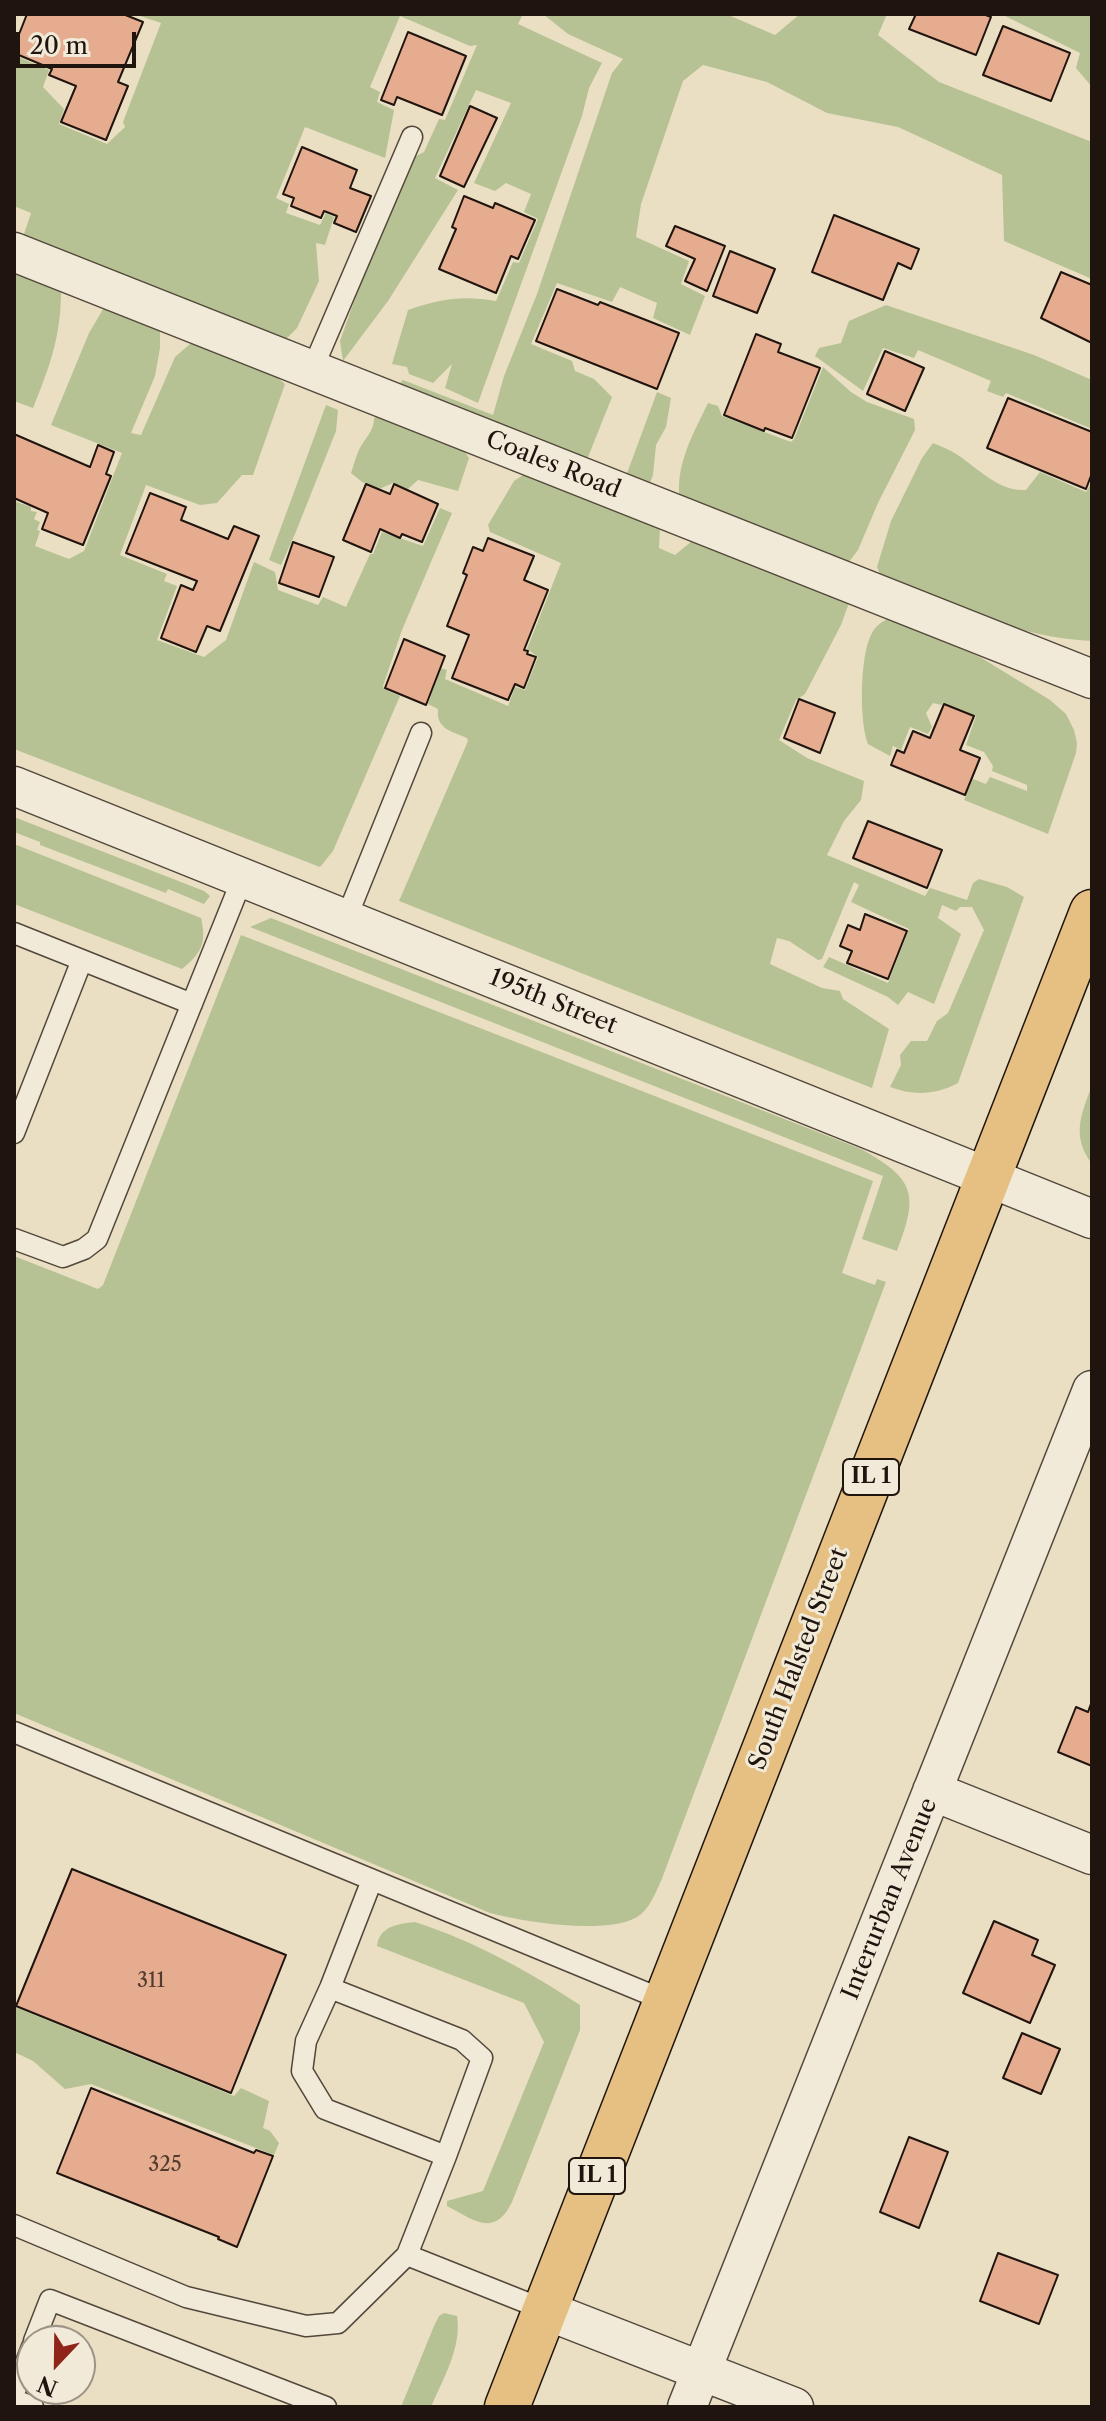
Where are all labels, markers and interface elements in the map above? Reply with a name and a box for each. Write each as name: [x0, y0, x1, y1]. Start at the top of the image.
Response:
scale bar: [20, 16, 140, 66]
text: 20 m: [30, 31, 88, 60]
street label: Coales Road: [481, 425, 625, 505]
street label: 195th Street: [485, 963, 621, 1041]
road number: IL 1: [843, 1459, 899, 1495]
street label: South Halsted Street: [743, 1544, 855, 1774]
street label: Interurban Avenue: [836, 1794, 944, 2004]
house number: 311: [137, 1969, 165, 1993]
house number: 325: [148, 2153, 182, 2177]
road number: IL 1: [569, 2158, 625, 2194]
north arrow: [16, 2325, 96, 2405]
text: N: [34, 2370, 61, 2402]

